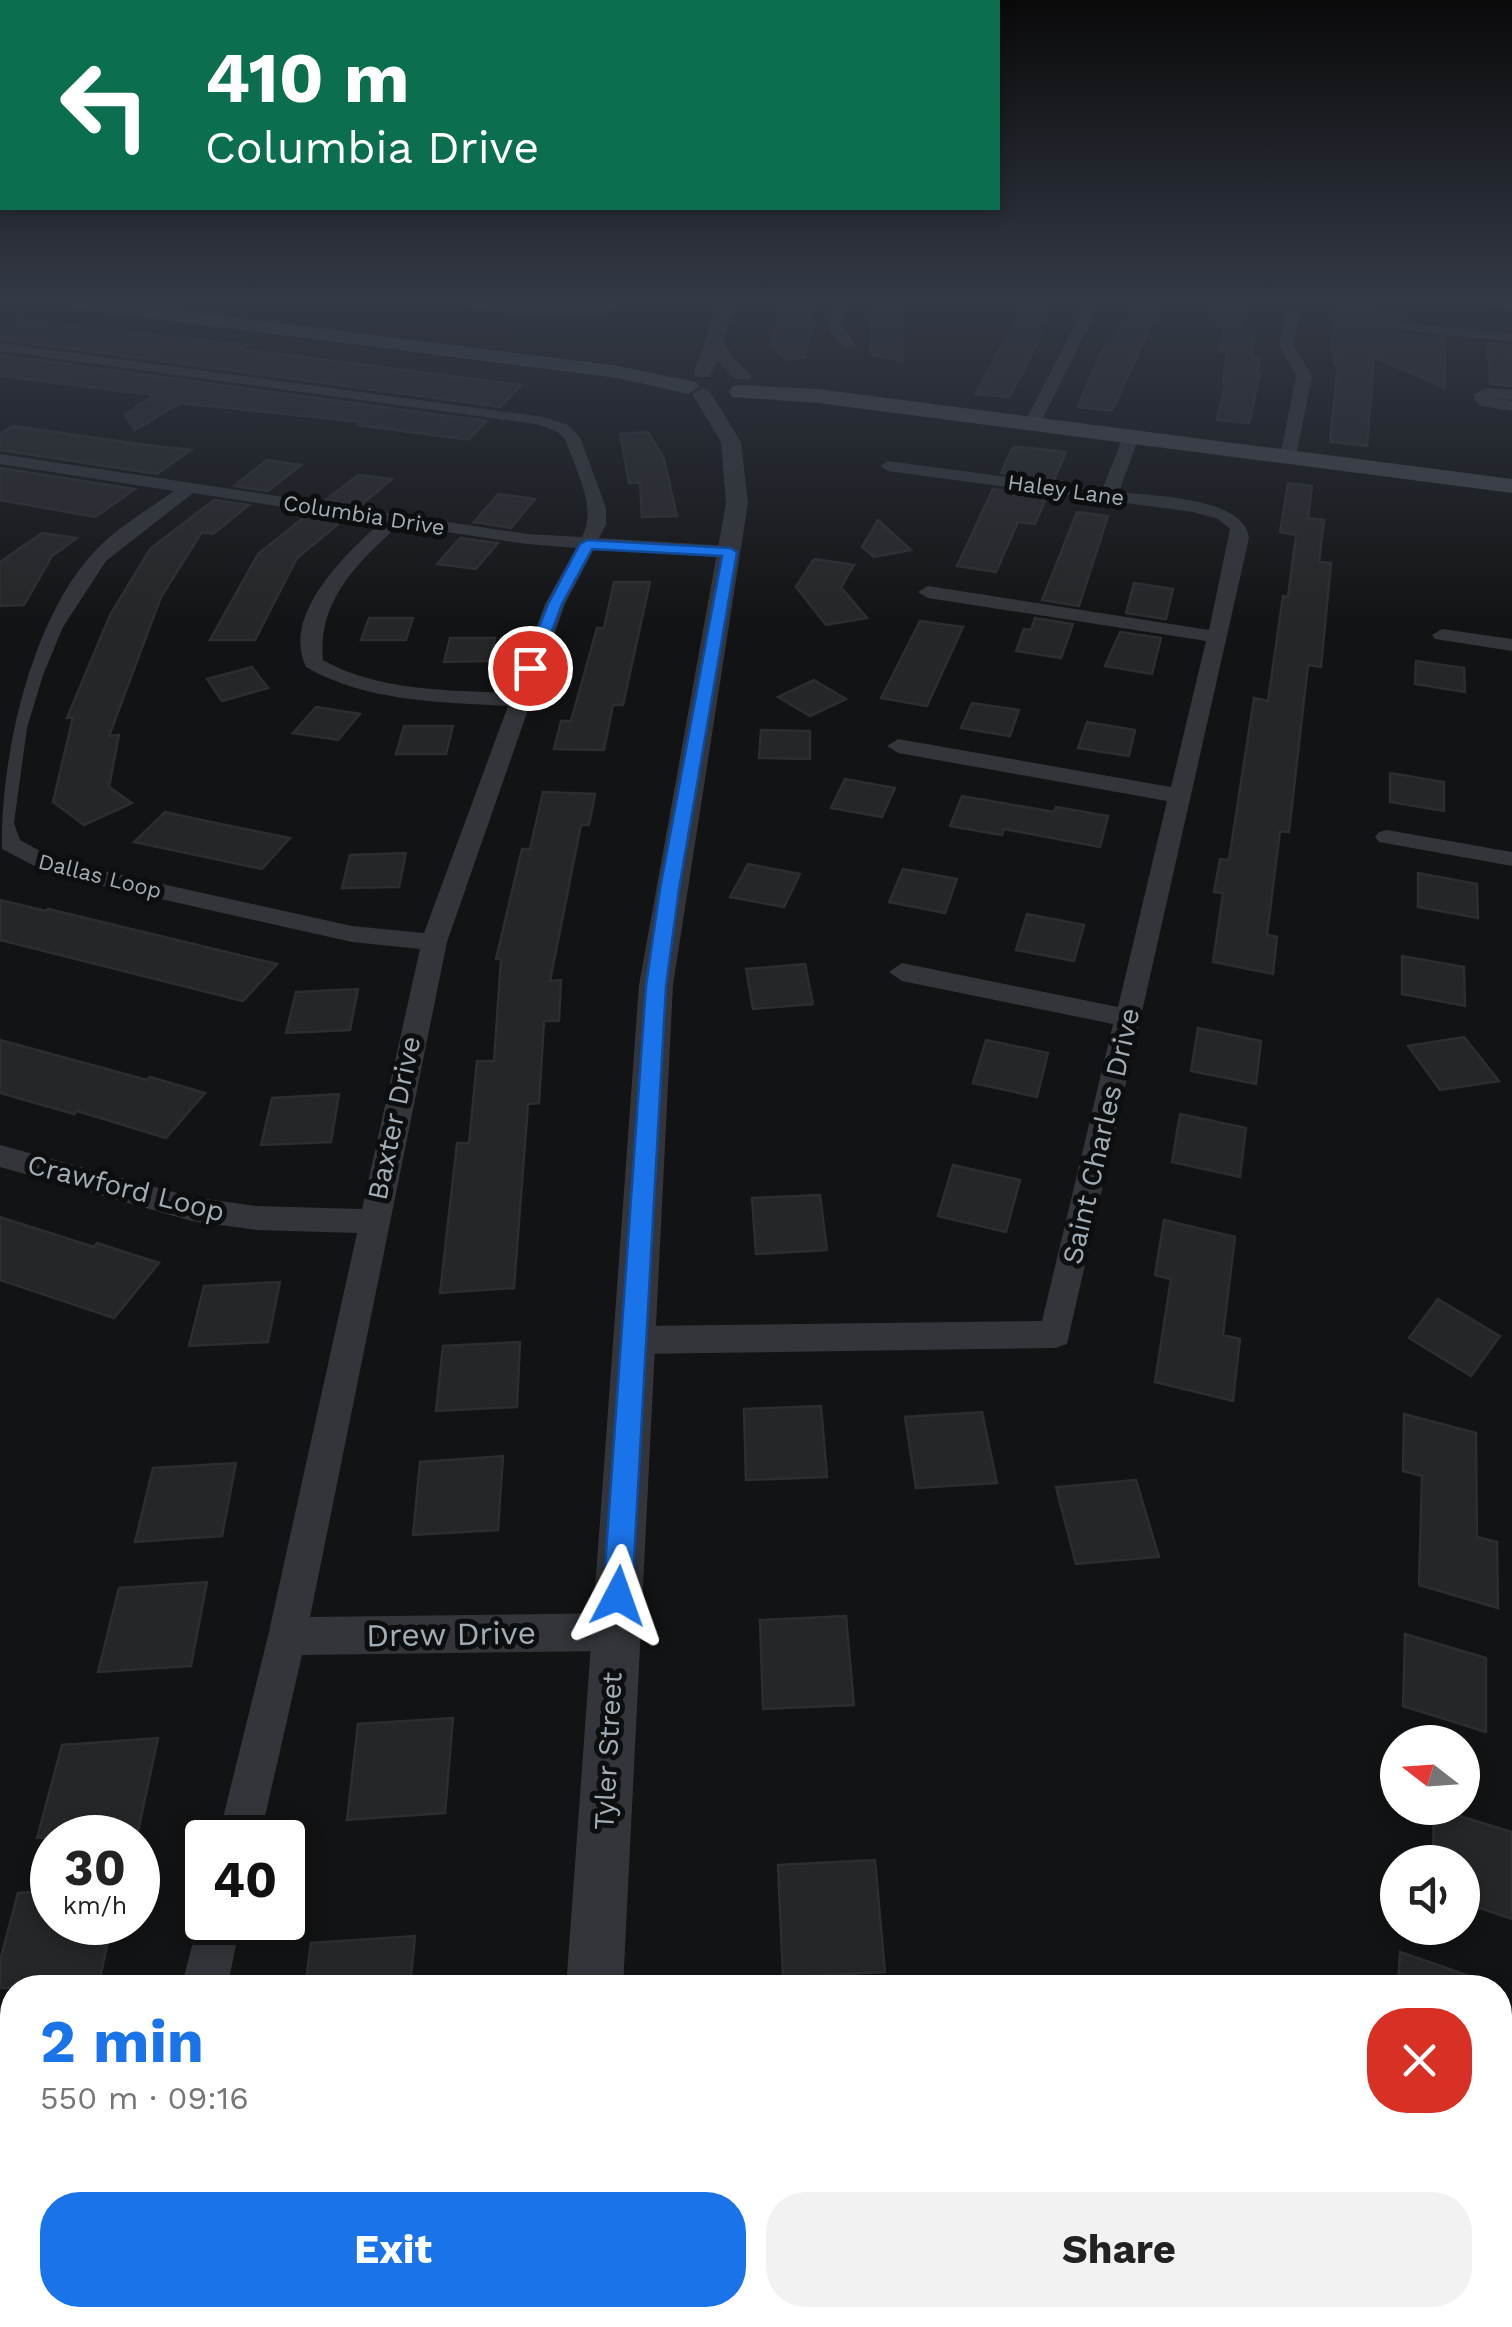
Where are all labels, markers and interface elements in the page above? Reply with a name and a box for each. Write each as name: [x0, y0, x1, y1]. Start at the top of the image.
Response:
text: 410 m: [205, 37, 410, 119]
icon: left: [40, 40, 170, 170]
text: Columbia Drive: [205, 121, 539, 174]
street label: Haley Lane: [1006, 469, 1126, 511]
street label: Columbia Drive: [281, 490, 447, 540]
pin: [488, 626, 573, 711]
icon: arrive: [503, 641, 558, 696]
street label: Dallas Loop: [36, 849, 164, 903]
street label: Saint Charles Drive: [1055, 1005, 1147, 1267]
street label: Baxter Drive: [361, 1033, 427, 1203]
street label: Crawford Loop: [24, 1148, 228, 1228]
position arrow: [566, 1544, 670, 1648]
street label: Drew Drive: [366, 1614, 536, 1654]
street label: Tyler Street: [587, 1671, 629, 1831]
north arrow: [1380, 1725, 1480, 1825]
map controls: [1380, 1725, 1480, 1945]
speed limit sign: 40: [180, 1815, 310, 1945]
text: 30: [64, 1838, 126, 1897]
button: sound: [1380, 1845, 1480, 1945]
text: km/h: [63, 1891, 127, 1920]
text: 2 min: [40, 2006, 204, 2077]
button: close: [1367, 2008, 1472, 2113]
text: 550 m · 09:16: [40, 2079, 249, 2117]
button: Exit: [40, 2192, 746, 2307]
button: Share: [766, 2192, 1472, 2307]

